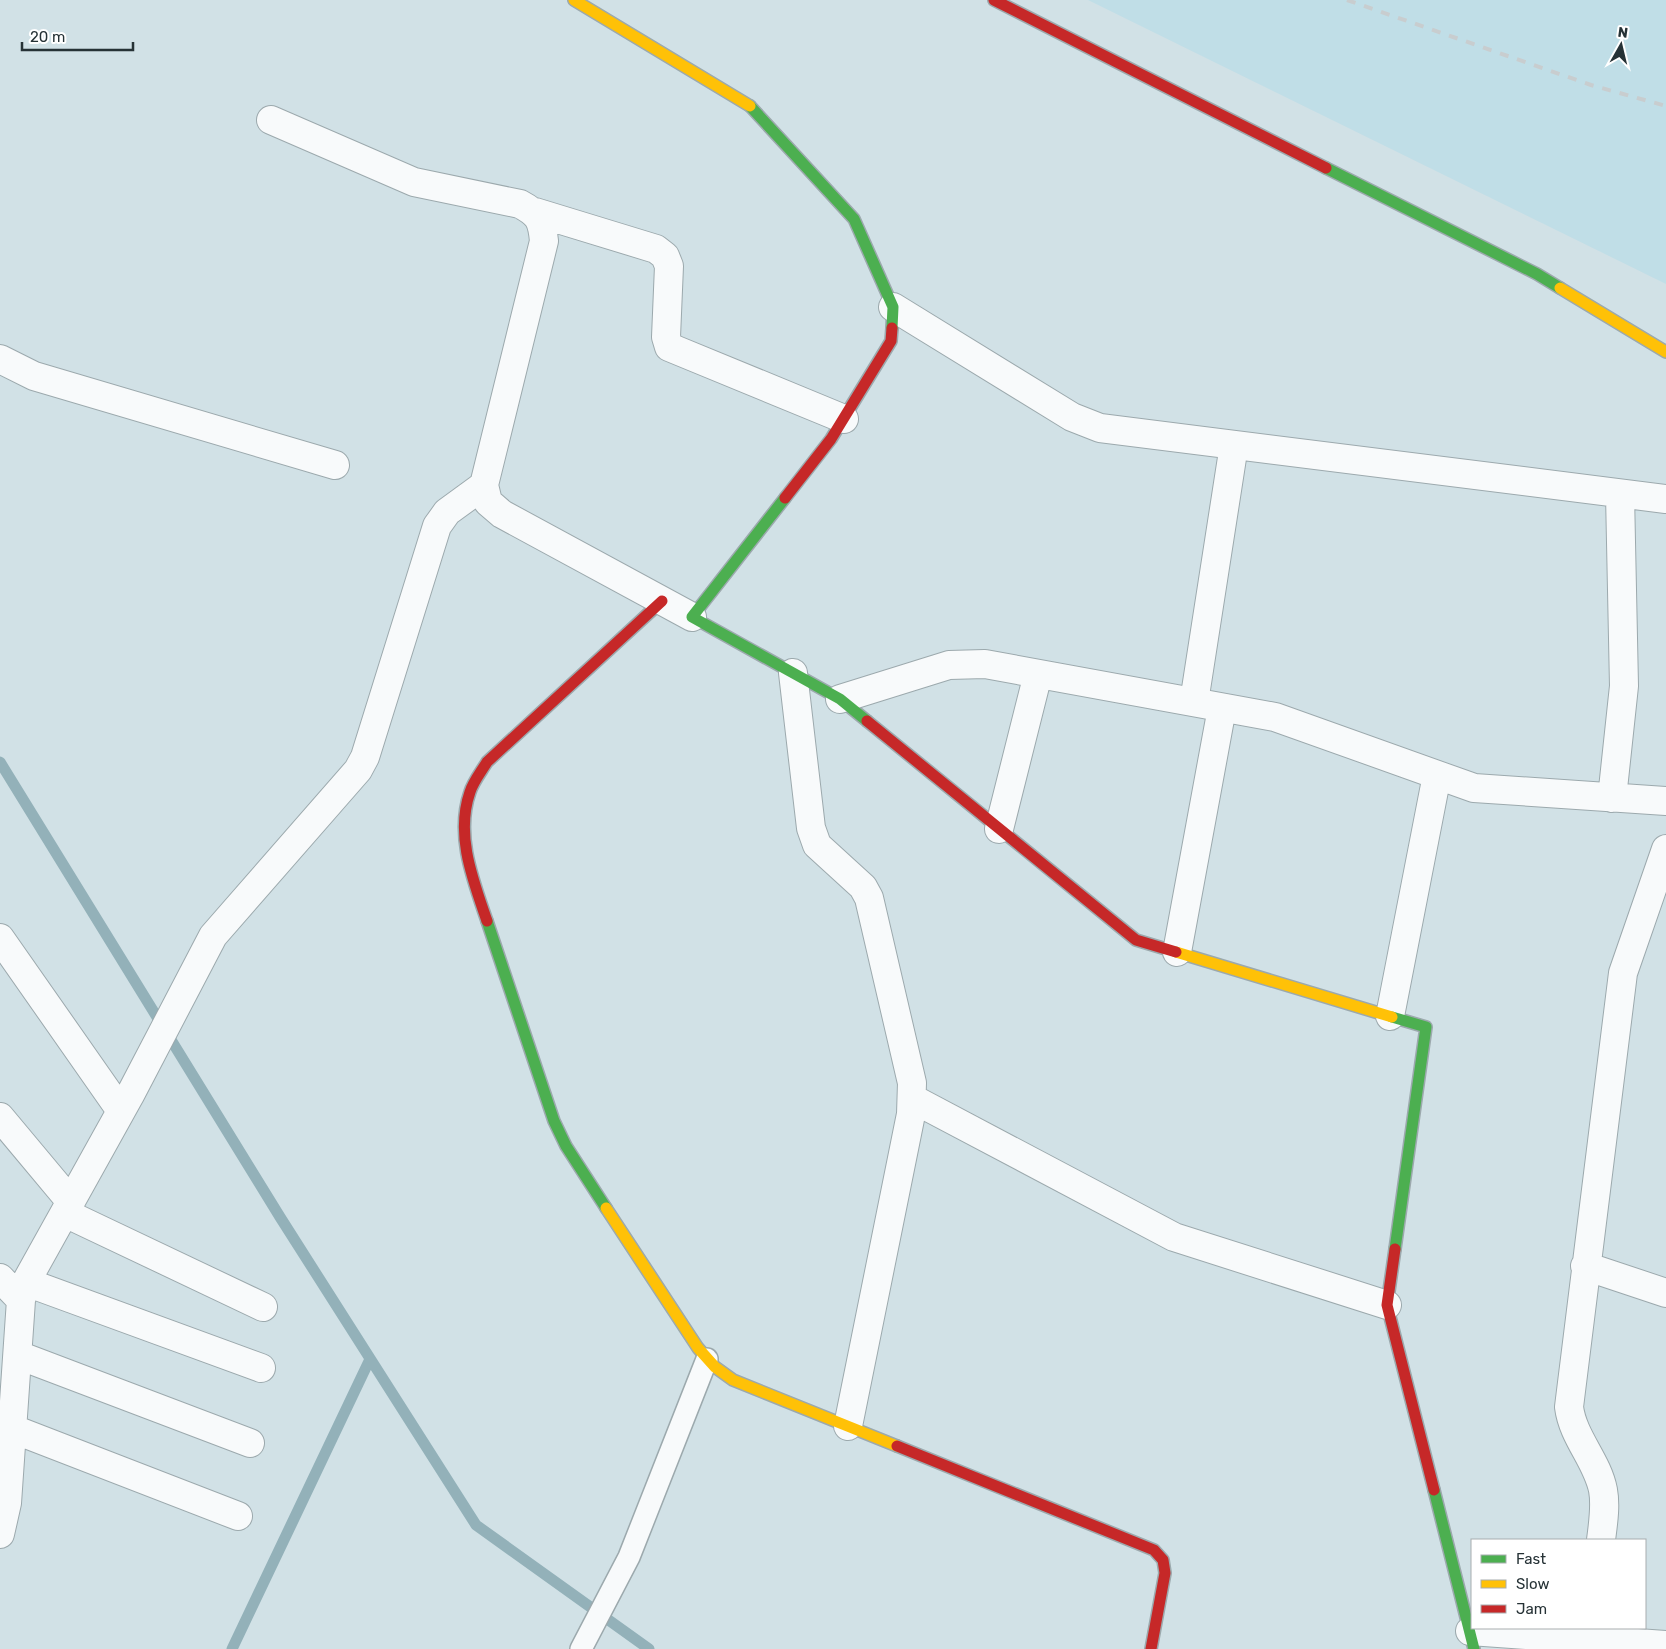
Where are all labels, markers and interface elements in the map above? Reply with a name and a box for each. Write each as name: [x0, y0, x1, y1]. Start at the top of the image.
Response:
scale bar: [22, 20, 134, 52]
north arrow: [1596, 20, 1646, 70]
text: N: [1617, 24, 1629, 42]
text: 20 m: [30, 28, 65, 46]
legend: [1471, 1539, 1646, 1629]
text: Fast: [1516, 1550, 1546, 1568]
text: Slow: [1516, 1575, 1549, 1593]
text: Jam: [1516, 1600, 1547, 1618]

